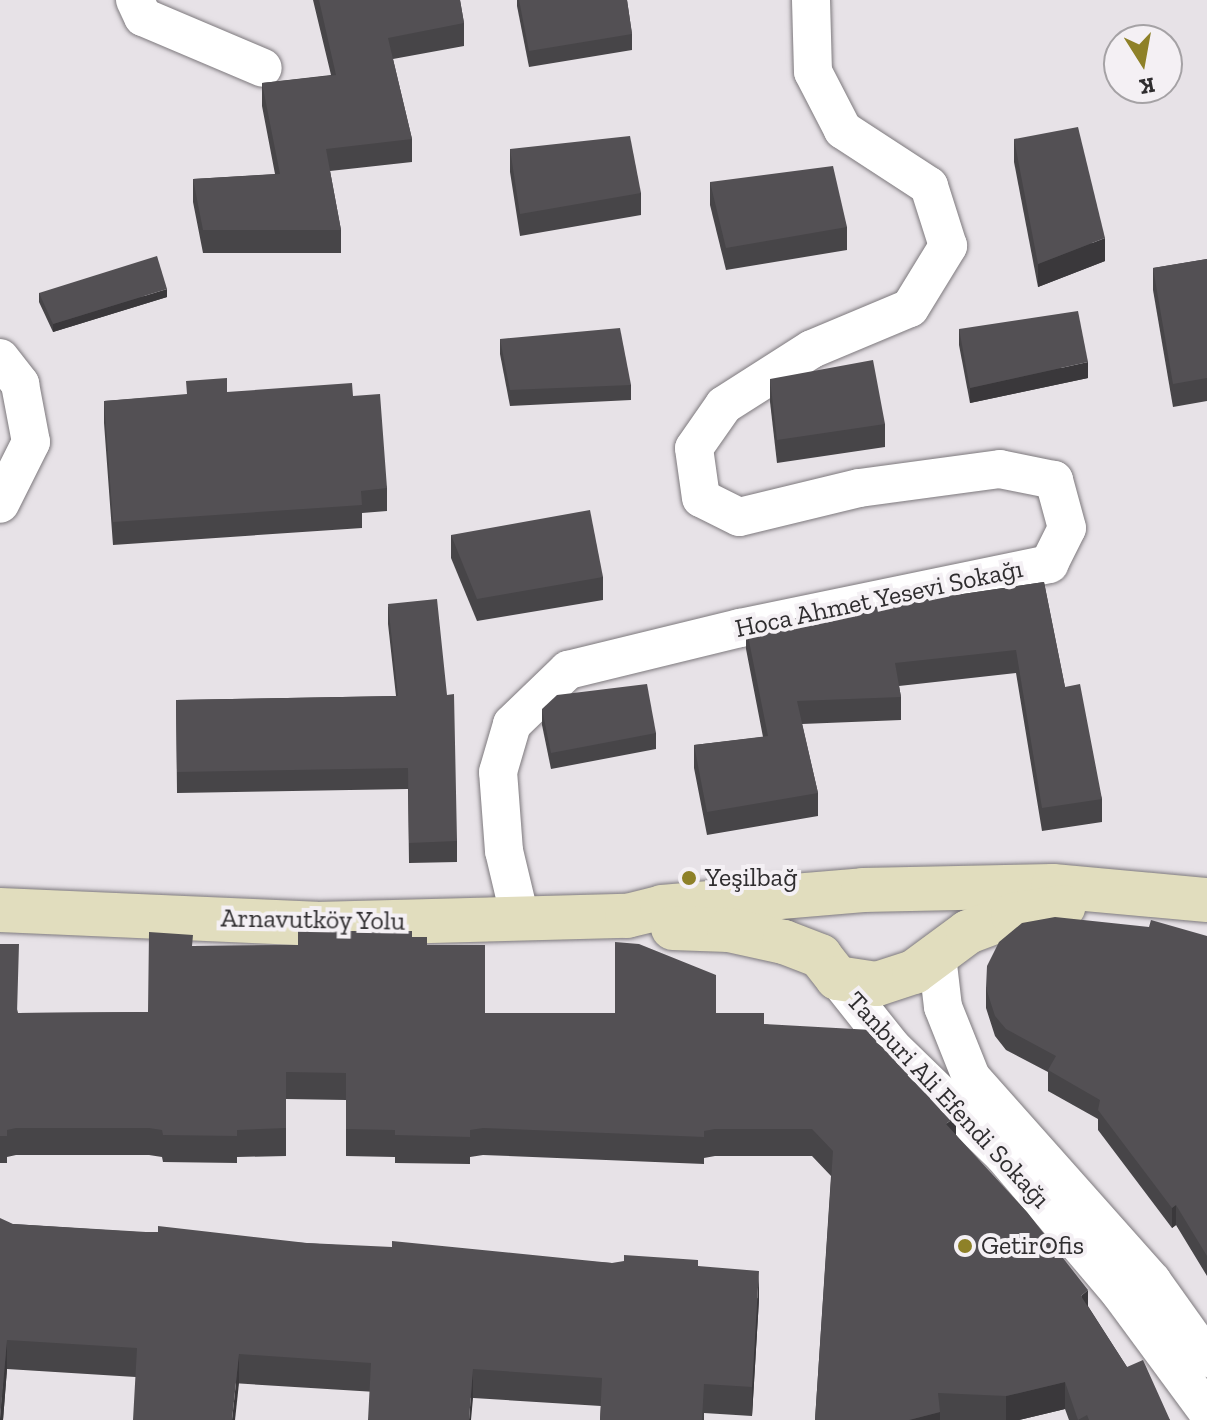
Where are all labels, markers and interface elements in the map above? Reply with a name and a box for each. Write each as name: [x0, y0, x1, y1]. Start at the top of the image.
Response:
north arrow: [1103, 24, 1183, 104]
text: K: [1137, 71, 1157, 101]
street label: Hoca Ahmet Yesevi Sokağı: [731, 553, 1027, 645]
place label: Yeşilbağ: [705, 862, 797, 894]
marker: Yeşilbağ: [680, 869, 698, 887]
street label: Arnavutköy Yolu: [220, 903, 406, 937]
street label: Tanburi Ali Efendi Sokağı: [839, 985, 1057, 1215]
place label: GetirOfis: [981, 1230, 1084, 1262]
marker: GetirOfis: [956, 1237, 974, 1255]

